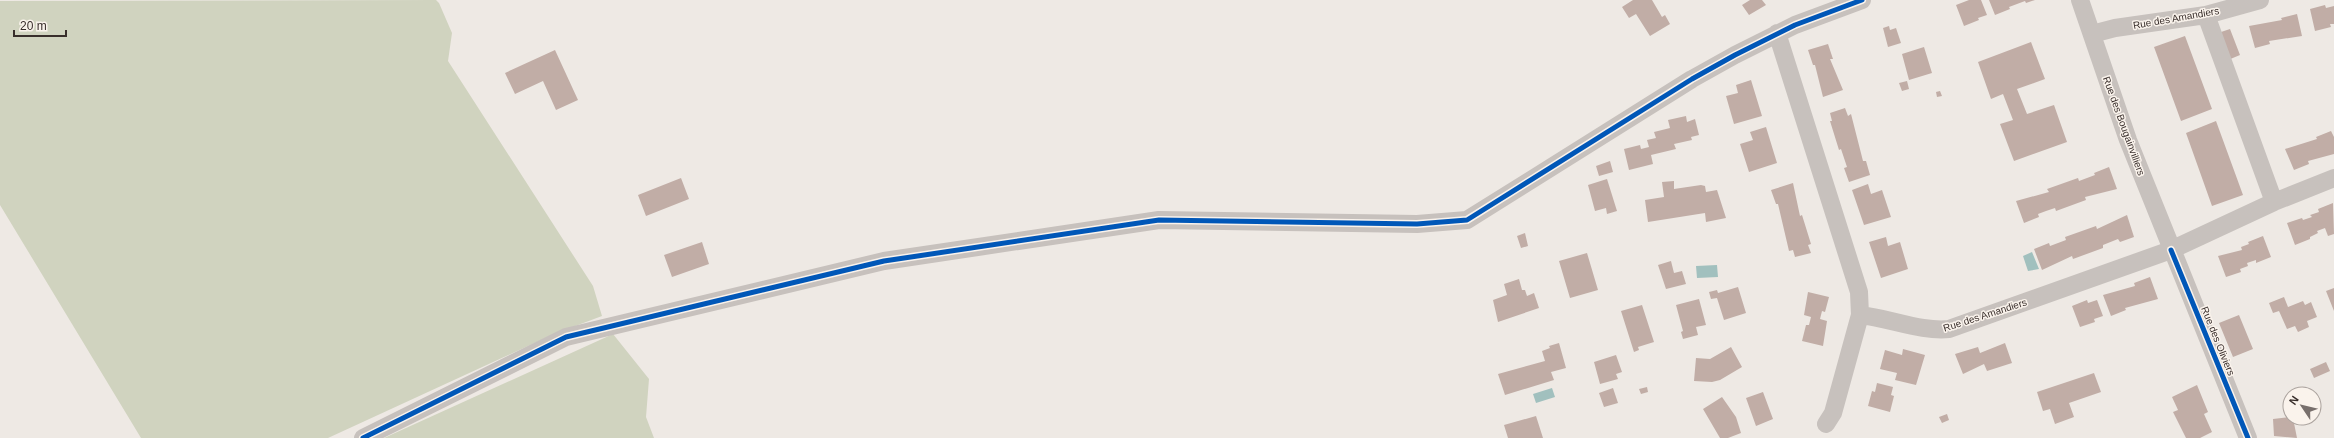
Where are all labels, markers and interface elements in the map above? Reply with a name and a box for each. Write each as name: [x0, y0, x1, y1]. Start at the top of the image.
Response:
street label: Rue des Amandiers: [2132, 5, 2220, 31]
scale bar: [14, 12, 66, 38]
text: 20 m: [20, 19, 47, 33]
street label: Rue des Bougainvilliers: [2101, 75, 2147, 177]
street label: Rue des Amandiers: [1942, 296, 2028, 334]
street label: Rue des Oliviers: [2199, 305, 2237, 377]
north arrow: [2282, 386, 2322, 426]
text: N: [2287, 394, 2301, 407]

